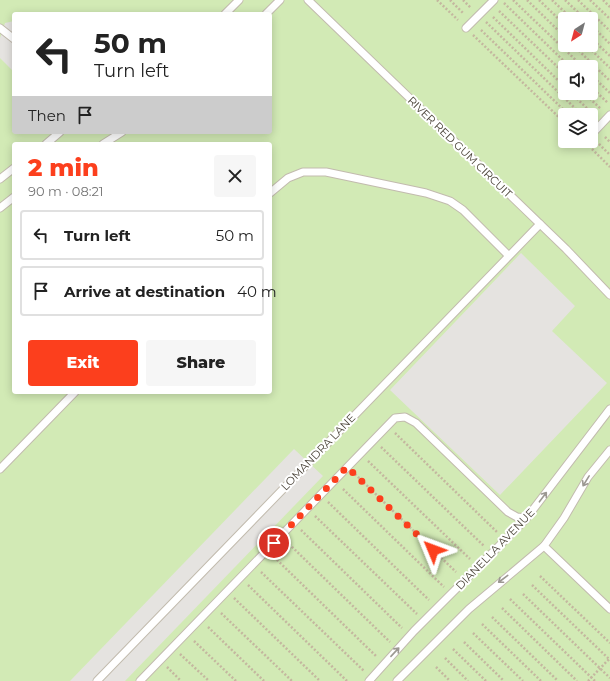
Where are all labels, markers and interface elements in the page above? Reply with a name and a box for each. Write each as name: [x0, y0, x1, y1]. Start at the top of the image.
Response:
north arrow: [558, 12, 598, 52]
map controls: [558, 12, 598, 148]
text: 50 m: [94, 26, 167, 60]
icon: left: [28, 28, 80, 80]
text: Turn left: [94, 60, 169, 82]
button: sound: [558, 60, 598, 100]
street label: RIVER RED GUM CIRCUIT: [405, 93, 516, 201]
icon: arrive: [74, 104, 96, 126]
text: Then: [28, 106, 66, 125]
button: layers: [558, 108, 598, 148]
text: 2 min: [28, 153, 99, 182]
button: close: [214, 155, 256, 197]
text: 90 m · 08:21: [28, 183, 104, 199]
icon: left: [30, 224, 52, 246]
text: Turn left: [64, 226, 131, 245]
text: 50 m: [216, 226, 254, 245]
icon: arrive: [30, 280, 52, 302]
text: Arrive at destination: [64, 282, 225, 301]
text: 40 m: [237, 282, 277, 301]
button: Exit: [28, 340, 138, 386]
button: Share: [146, 340, 256, 386]
street label: LOMANDRA LANE: [278, 411, 358, 493]
one-way arrow: [582, 475, 590, 486]
one-way arrow: [539, 492, 547, 503]
street label: DIANELLA AVENUE: [453, 505, 537, 593]
pin: [257, 526, 291, 560]
position arrow: [412, 529, 454, 571]
icon: arrive: [263, 532, 285, 554]
one-way arrow: [498, 575, 509, 583]
one-way arrow: [390, 647, 400, 657]

